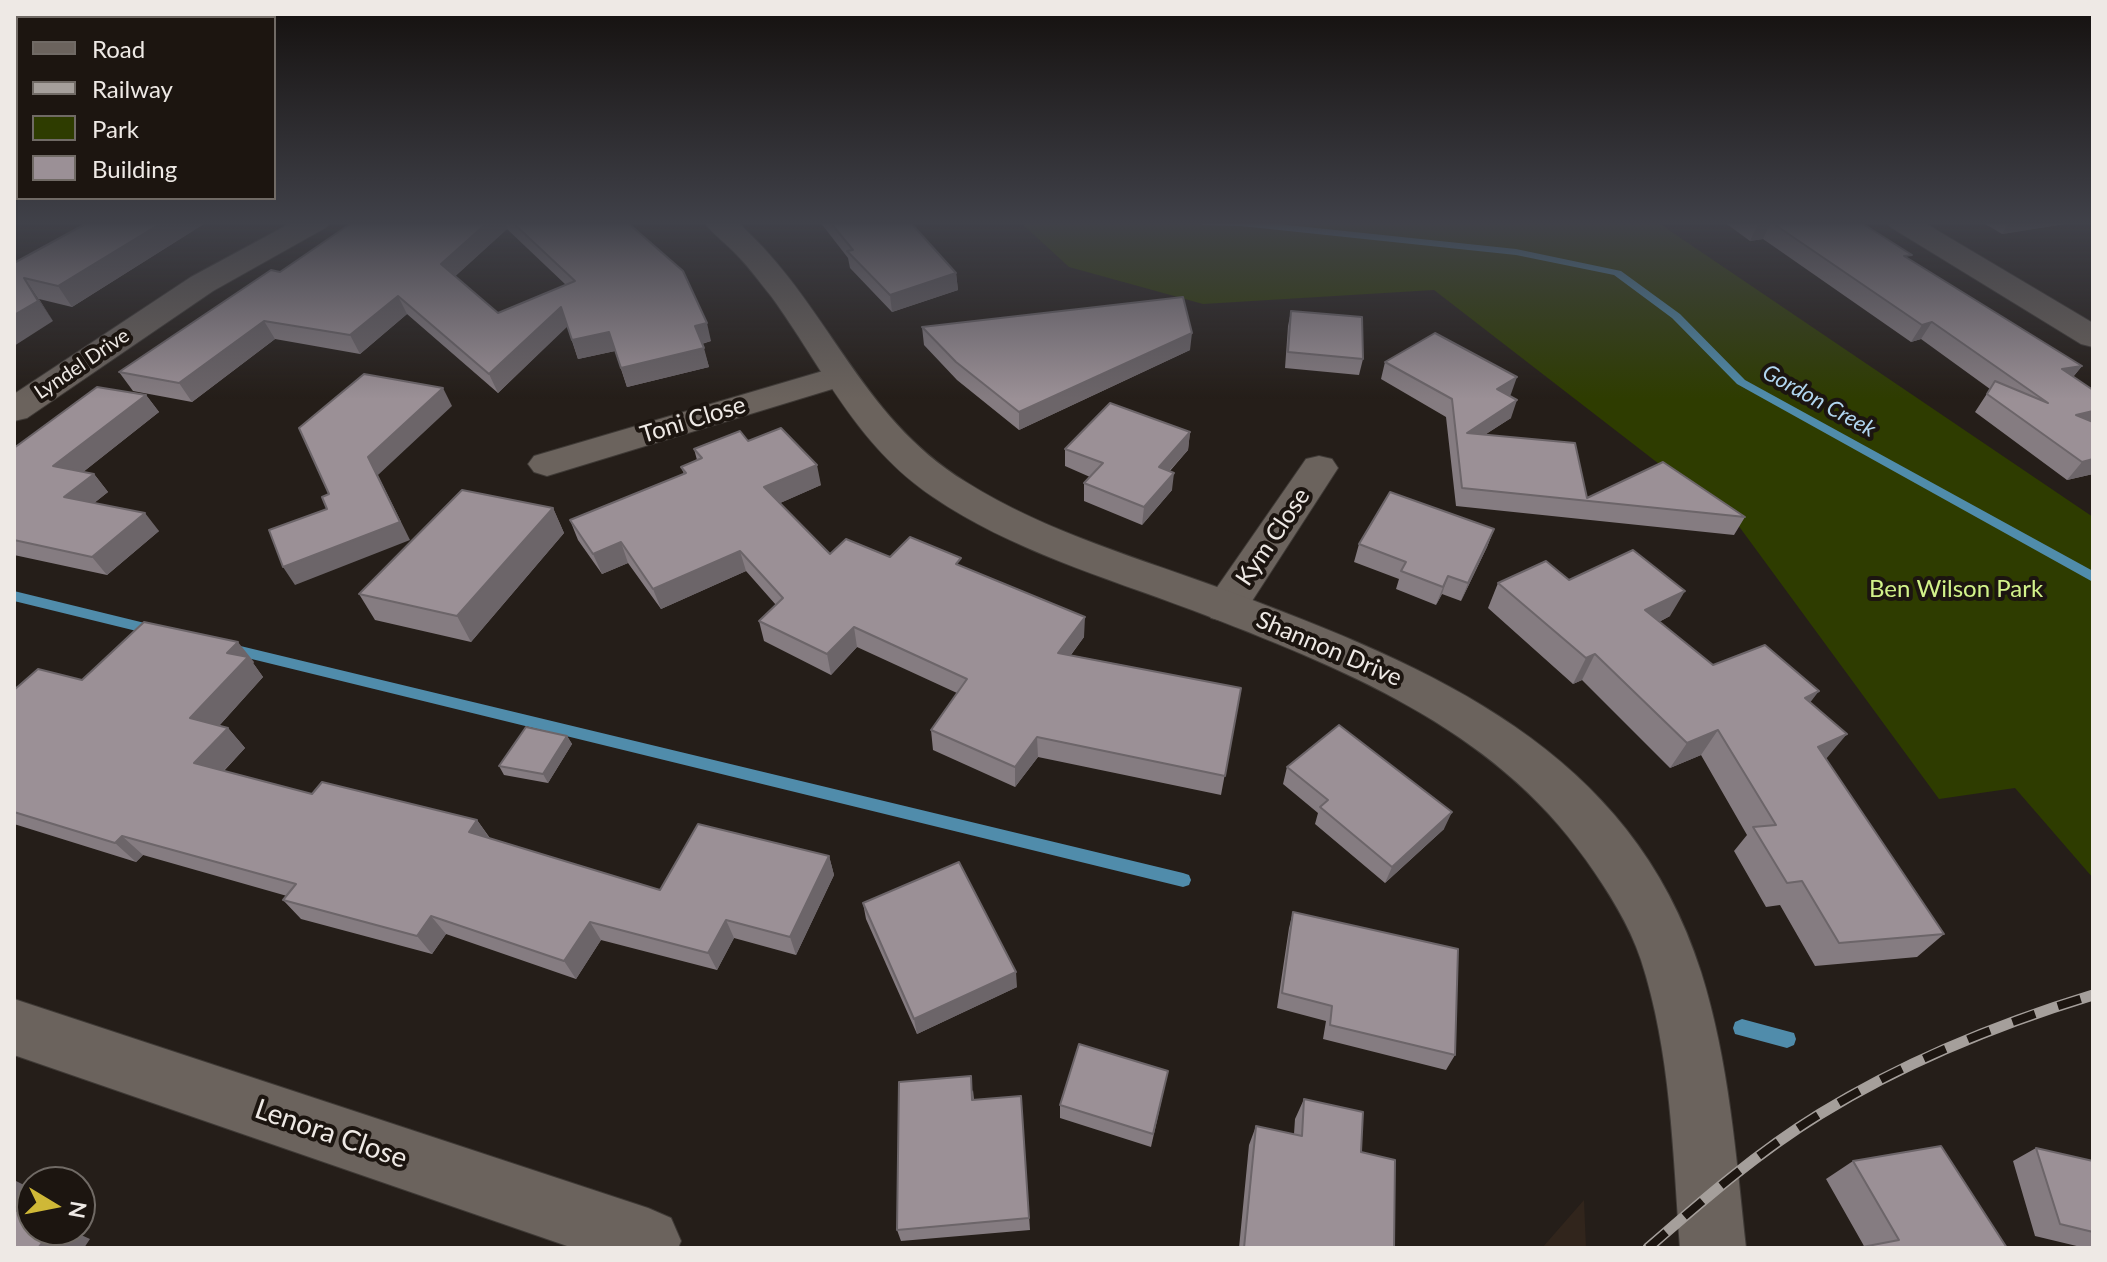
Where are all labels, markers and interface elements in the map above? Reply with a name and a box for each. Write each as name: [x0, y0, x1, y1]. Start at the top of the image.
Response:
legend: [16, 16, 276, 200]
text: Road: [92, 34, 145, 63]
text: Railway: [92, 74, 173, 103]
text: Park: [92, 114, 139, 143]
text: Building: [92, 154, 177, 183]
street label: Lyndel Drive: [30, 324, 134, 404]
water label: Gordon Creek: [1758, 359, 1880, 443]
street label: Toni Close: [637, 390, 749, 450]
street label: Kym Close: [1230, 483, 1316, 591]
park label: Ben Wilson Park: [1869, 575, 2043, 603]
street label: Shannon Drive: [1252, 605, 1406, 693]
street label: Lenora Close: [250, 1092, 412, 1176]
north arrow: [16, 1166, 96, 1246]
text: N: [63, 1199, 93, 1221]

